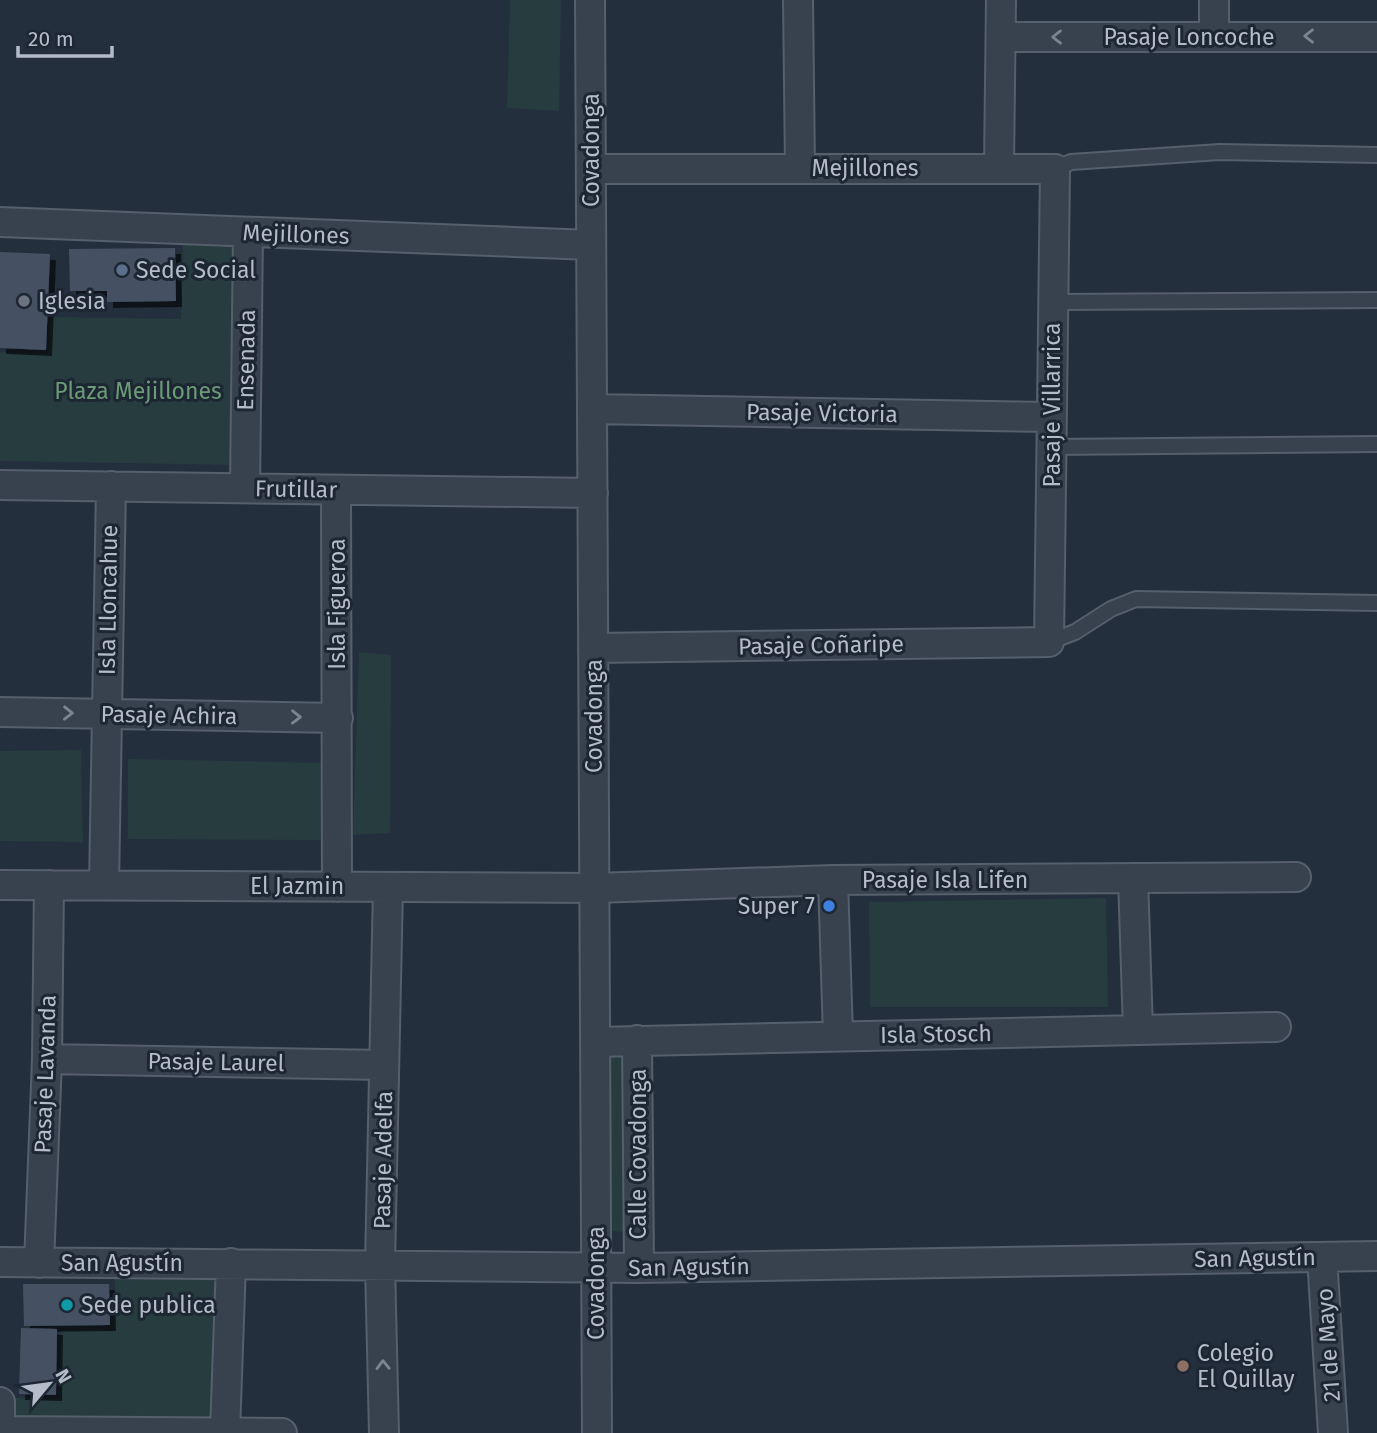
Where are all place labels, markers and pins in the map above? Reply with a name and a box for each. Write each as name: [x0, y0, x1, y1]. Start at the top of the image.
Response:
place label: Sede Social: [136, 256, 256, 284]
marker: Sede Social: [114, 262, 130, 278]
place label: Iglesia: [38, 287, 106, 315]
marker: Iglesia: [16, 293, 32, 309]
place label: Super 7: [738, 892, 815, 920]
marker: Super 7: [821, 898, 837, 914]
place label: Sede publica: [81, 1291, 216, 1319]
marker: Sede publica: [59, 1297, 75, 1313]
place label: Colegio El Quillay: [1197, 1339, 1295, 1393]
marker: Colegio El Quillay: [1175, 1358, 1191, 1374]

